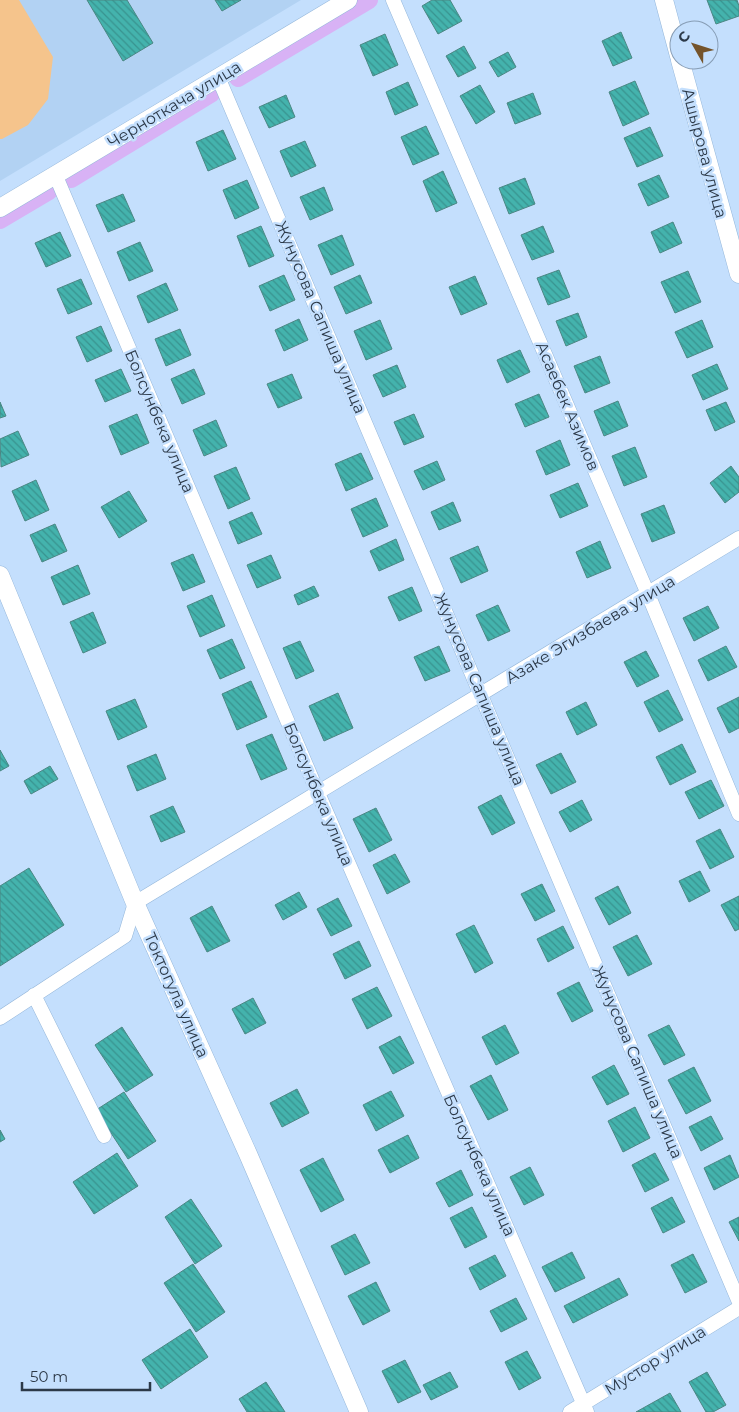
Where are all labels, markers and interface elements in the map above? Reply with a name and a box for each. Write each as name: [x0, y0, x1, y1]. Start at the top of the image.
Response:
north arrow: [669, 20, 719, 70]
text: С: [674, 27, 694, 46]
street label: Черноткача улица: [104, 57, 244, 152]
street label: Ашырова улица: [678, 86, 731, 220]
street label: Жунусова Сапиша улица: [271, 218, 370, 416]
street label: Асаебек Азимов: [532, 339, 603, 473]
street label: Болсунбека улица: [121, 347, 198, 496]
street label: Азаке Эгизбаева улица: [502, 571, 678, 688]
street label: Жунусова Сапиша улица: [430, 590, 529, 788]
street label: Болсунбека улица: [280, 720, 357, 869]
street label: Токтогула улица: [140, 930, 213, 1061]
street label: Жунусова Сапиша улица: [588, 963, 687, 1161]
street label: Болсунбека улица: [440, 1091, 519, 1239]
street label: Мустор улица: [601, 1322, 709, 1399]
scale bar: [22, 1360, 150, 1392]
text: 50 m: [30, 1367, 68, 1386]

